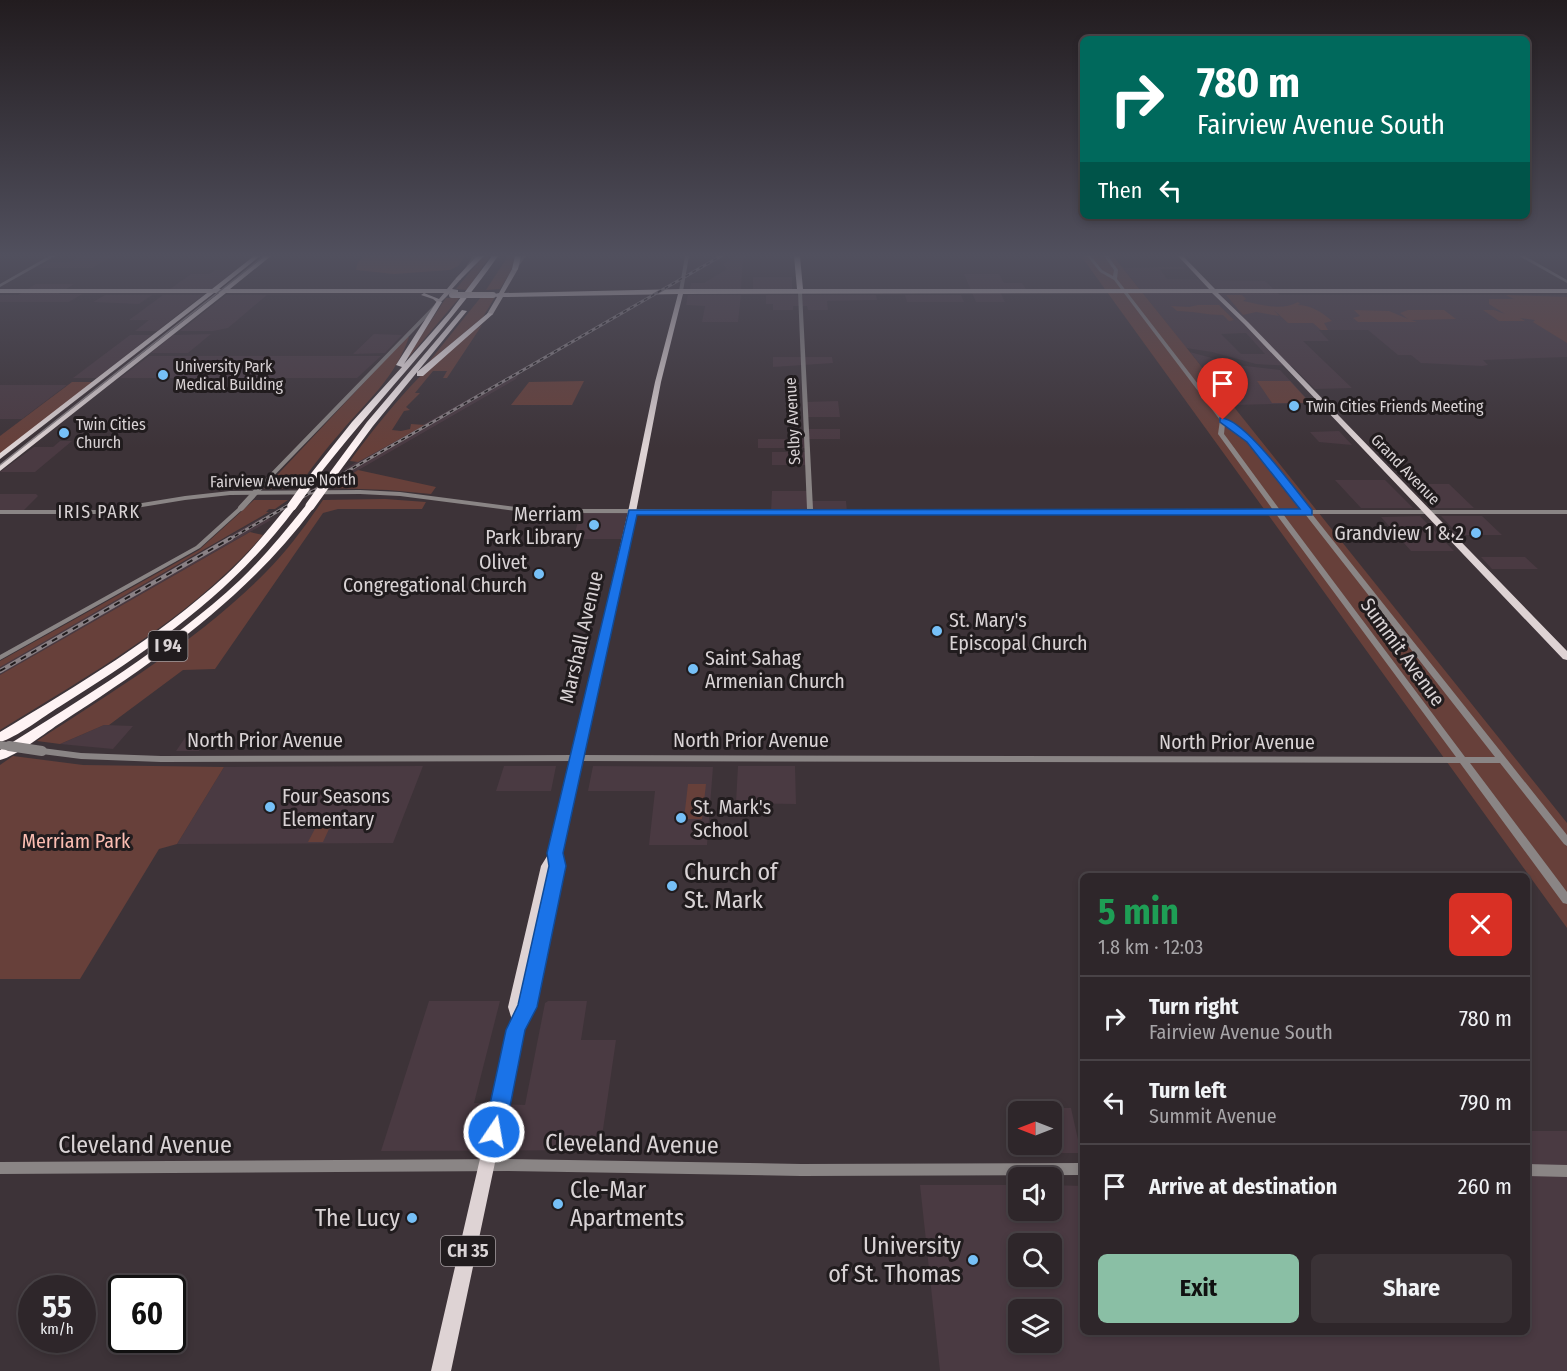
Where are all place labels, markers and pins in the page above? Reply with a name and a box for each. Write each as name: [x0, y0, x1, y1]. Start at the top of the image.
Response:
place label: University Park Medical Building: [175, 357, 284, 394]
pin: [1197, 358, 1248, 420]
marker: University Park Medical Building: [156, 368, 170, 382]
place label: Twin Cities Friends Meeting: [1306, 397, 1484, 416]
marker: Twin Cities Friends Meeting: [1287, 399, 1301, 413]
place label: Twin Cities Church: [76, 415, 146, 452]
marker: Twin Cities Church: [57, 426, 71, 440]
place label: Merriam Park Library: [485, 502, 582, 549]
marker: Merriam Park Library: [587, 518, 601, 532]
place label: Grandview 1 & 2: [1334, 521, 1464, 545]
marker: Grandview 1 & 2: [1469, 526, 1483, 540]
place label: Olivet Congregational Church: [343, 550, 527, 597]
marker: Olivet Congregational Church: [532, 567, 546, 581]
place label: St. Mary's Episcopal Church: [949, 608, 1088, 655]
marker: St. Mary's Episcopal Church: [930, 624, 944, 638]
place label: Saint Sahag Armenian Church: [705, 646, 845, 693]
marker: Saint Sahag Armenian Church: [686, 662, 700, 676]
place label: Four Seasons Elementary: [282, 784, 390, 831]
place label: St. Mark's School: [693, 795, 771, 842]
marker: Four Seasons Elementary: [263, 800, 277, 814]
marker: St. Mark's School: [674, 811, 688, 825]
place label: Church of St. Mark: [684, 858, 779, 914]
marker: Church of St. Mark: [665, 879, 679, 893]
place label: Cle-Mar Apartments: [570, 1176, 684, 1232]
marker: Cle-Mar Apartments: [551, 1197, 565, 1211]
place label: The Lucy: [315, 1204, 400, 1232]
marker: The Lucy: [405, 1211, 419, 1225]
place label: University of St. Thomas: [828, 1232, 961, 1288]
marker: University of St. Thomas: [966, 1253, 980, 1267]

